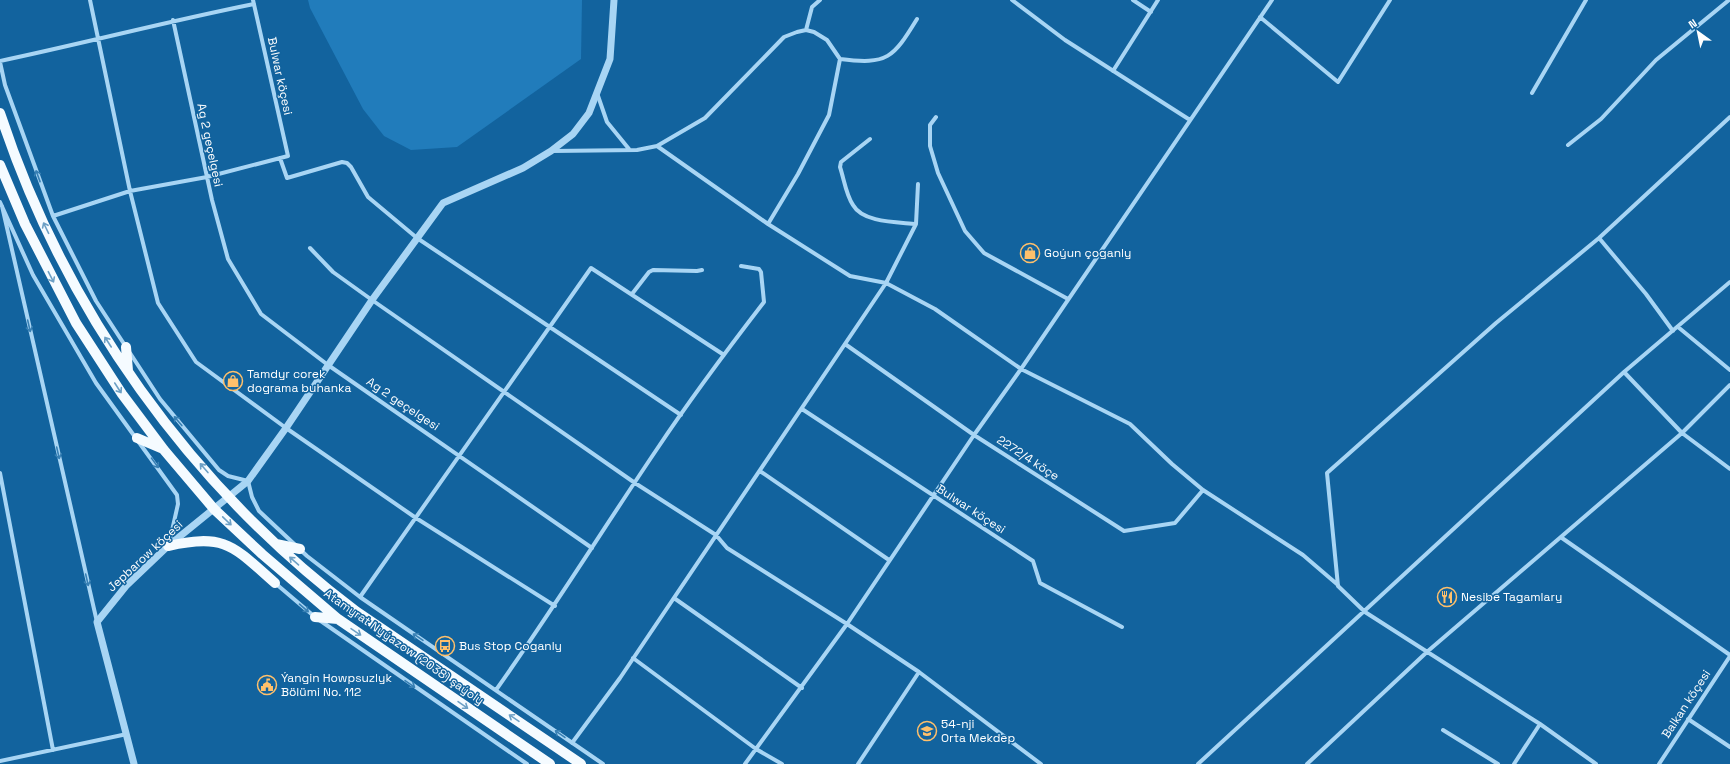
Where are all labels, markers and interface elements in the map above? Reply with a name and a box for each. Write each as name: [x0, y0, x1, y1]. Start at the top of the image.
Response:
north arrow: [1678, 12, 1718, 52]
text: N: [1686, 16, 1699, 31]
street label: Bulwar köçesi: [264, 36, 296, 117]
street label: Ag 2 geçelgesi: [193, 102, 227, 188]
one-way arrow: [34, 170, 42, 182]
one-way arrow: [42, 223, 49, 235]
shop icon: Goýun çoganly: [1019, 242, 1041, 264]
place label: Goýun çoganly: [1044, 245, 1131, 261]
one-way arrow: [48, 270, 55, 282]
one-way arrow: [25, 319, 33, 332]
one-way arrow: [104, 337, 112, 348]
place label: Tamdyr corek dograma buhanka: [247, 366, 351, 396]
shop icon: Tamdyr corek dograma buhanka: [222, 370, 244, 392]
street label: Ag 2 geçelgesi: [363, 374, 443, 434]
one-way arrow: [114, 382, 122, 393]
one-way arrow: [174, 416, 183, 427]
street label: 2272/4 köçe: [994, 432, 1062, 484]
one-way arrow: [55, 446, 62, 459]
one-way arrow: [151, 458, 159, 469]
one-way arrow: [199, 463, 208, 473]
street label: Bulwar köçesi: [933, 481, 1009, 537]
one-way arrow: [222, 516, 232, 526]
street label: Jepbarow köçesi: [104, 517, 186, 595]
one-way arrow: [289, 557, 299, 566]
one-way arrow: [84, 573, 92, 586]
street label: Atamyrat Nyýazow (2038) şaýoly: [321, 585, 487, 709]
restaurant icon: Nesibe Tagamlary: [1436, 586, 1458, 608]
place label: Nesibe Tagamlary: [1461, 589, 1562, 605]
one-way arrow: [299, 603, 310, 612]
one-way arrow: [350, 628, 361, 636]
one-way arrow: [412, 632, 424, 640]
bus stop icon: Bus Stop Coganly: [434, 635, 456, 657]
place label: Bus Stop Coganly: [459, 638, 562, 654]
street label: Balkan köçesi: [1658, 667, 1714, 741]
place label: Ýangin Howpsuzlyk Bölümi No. 112: [281, 670, 392, 700]
public building icon: Ýangin Howpsuzlyk Bölümi No. 112: [256, 674, 278, 696]
one-way arrow: [404, 680, 415, 688]
one-way arrow: [458, 701, 469, 709]
one-way arrow: [509, 714, 520, 722]
place label: 54-nji Orta Mekdep: [941, 716, 1015, 746]
school or university icon: 54-nji Orta Mekdep: [916, 720, 938, 742]
one-way arrow: [554, 730, 565, 738]

